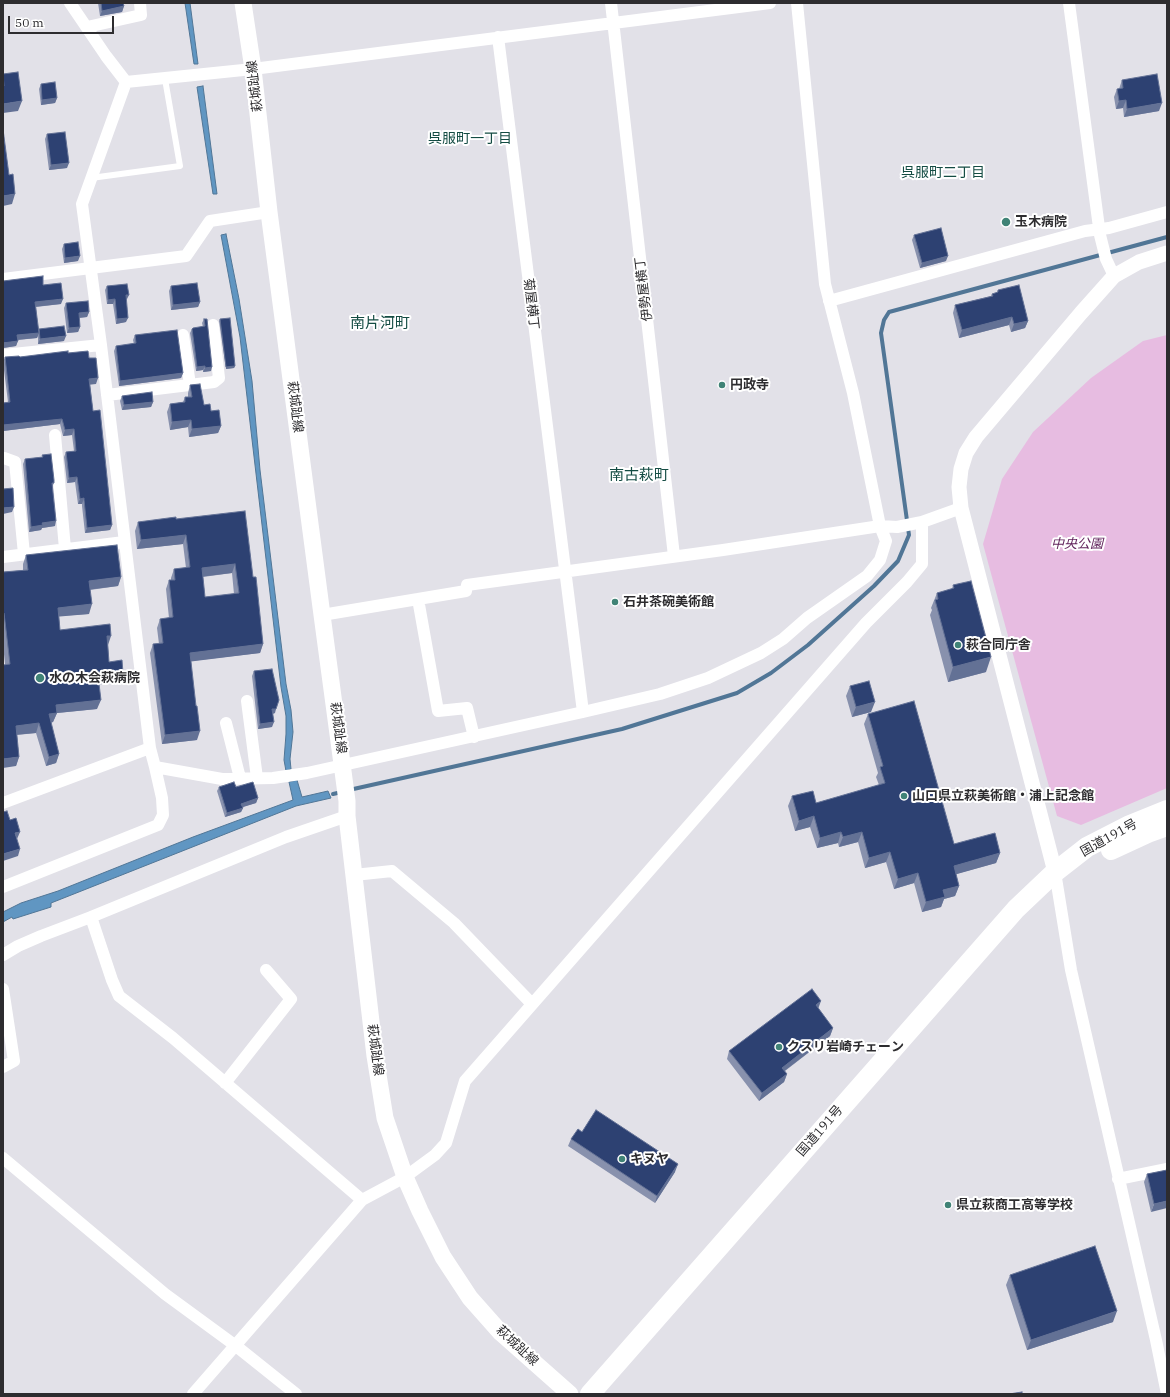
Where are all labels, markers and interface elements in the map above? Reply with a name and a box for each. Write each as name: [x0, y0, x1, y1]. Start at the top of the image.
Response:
scale bar: [10, 8, 116, 34]
text: 50 m: [15, 15, 44, 30]
street label: 萩城趾線: [244, 59, 266, 113]
district label: 呉服町一丁目: [428, 131, 512, 147]
district label: 呉服町二丁目: [901, 165, 985, 181]
place label: 玉木病院: [1015, 214, 1067, 230]
marker: 玉木病院: [1000, 216, 1012, 228]
street label: 伊勢屋横丁: [632, 256, 656, 322]
street label: 菊屋横丁: [520, 277, 542, 331]
district label: 南片河町: [350, 315, 410, 333]
place label: 円政寺: [730, 377, 769, 393]
street label: 萩城趾線: [284, 380, 306, 434]
marker: 円政寺: [717, 380, 727, 390]
district label: 南古萩町: [609, 467, 669, 485]
park label: 中央公園: [1051, 536, 1103, 552]
place label: 石井茶碗美術館: [623, 594, 714, 610]
marker: 石井茶碗美術館: [610, 597, 620, 607]
place label: 萩合同庁舎: [966, 637, 1031, 653]
marker: 萩合同庁舎: [953, 640, 963, 650]
place label: 水の木会萩病院: [49, 670, 140, 686]
marker: 水の木会萩病院: [34, 672, 46, 684]
street label: 萩城趾線: [327, 701, 349, 755]
place label: 山口県立萩美術館・浦上記念館: [912, 788, 1094, 804]
marker: 山口県立萩美術館・浦上記念館: [899, 791, 909, 801]
street label: 国道191号: [1078, 816, 1140, 860]
street label: 萩城趾線: [364, 1023, 386, 1077]
place label: クスリ岩崎チェーン: [787, 1039, 904, 1055]
marker: クスリ岩崎チェーン: [774, 1042, 784, 1052]
street label: 国道191号: [794, 1102, 846, 1160]
place label: キヌヤ: [630, 1151, 669, 1167]
marker: キヌヤ: [617, 1154, 627, 1164]
place label: 県立萩商工高等学校: [956, 1197, 1073, 1213]
marker: 県立萩商工高等学校: [943, 1200, 953, 1210]
street label: 萩城趾線: [493, 1323, 541, 1369]

